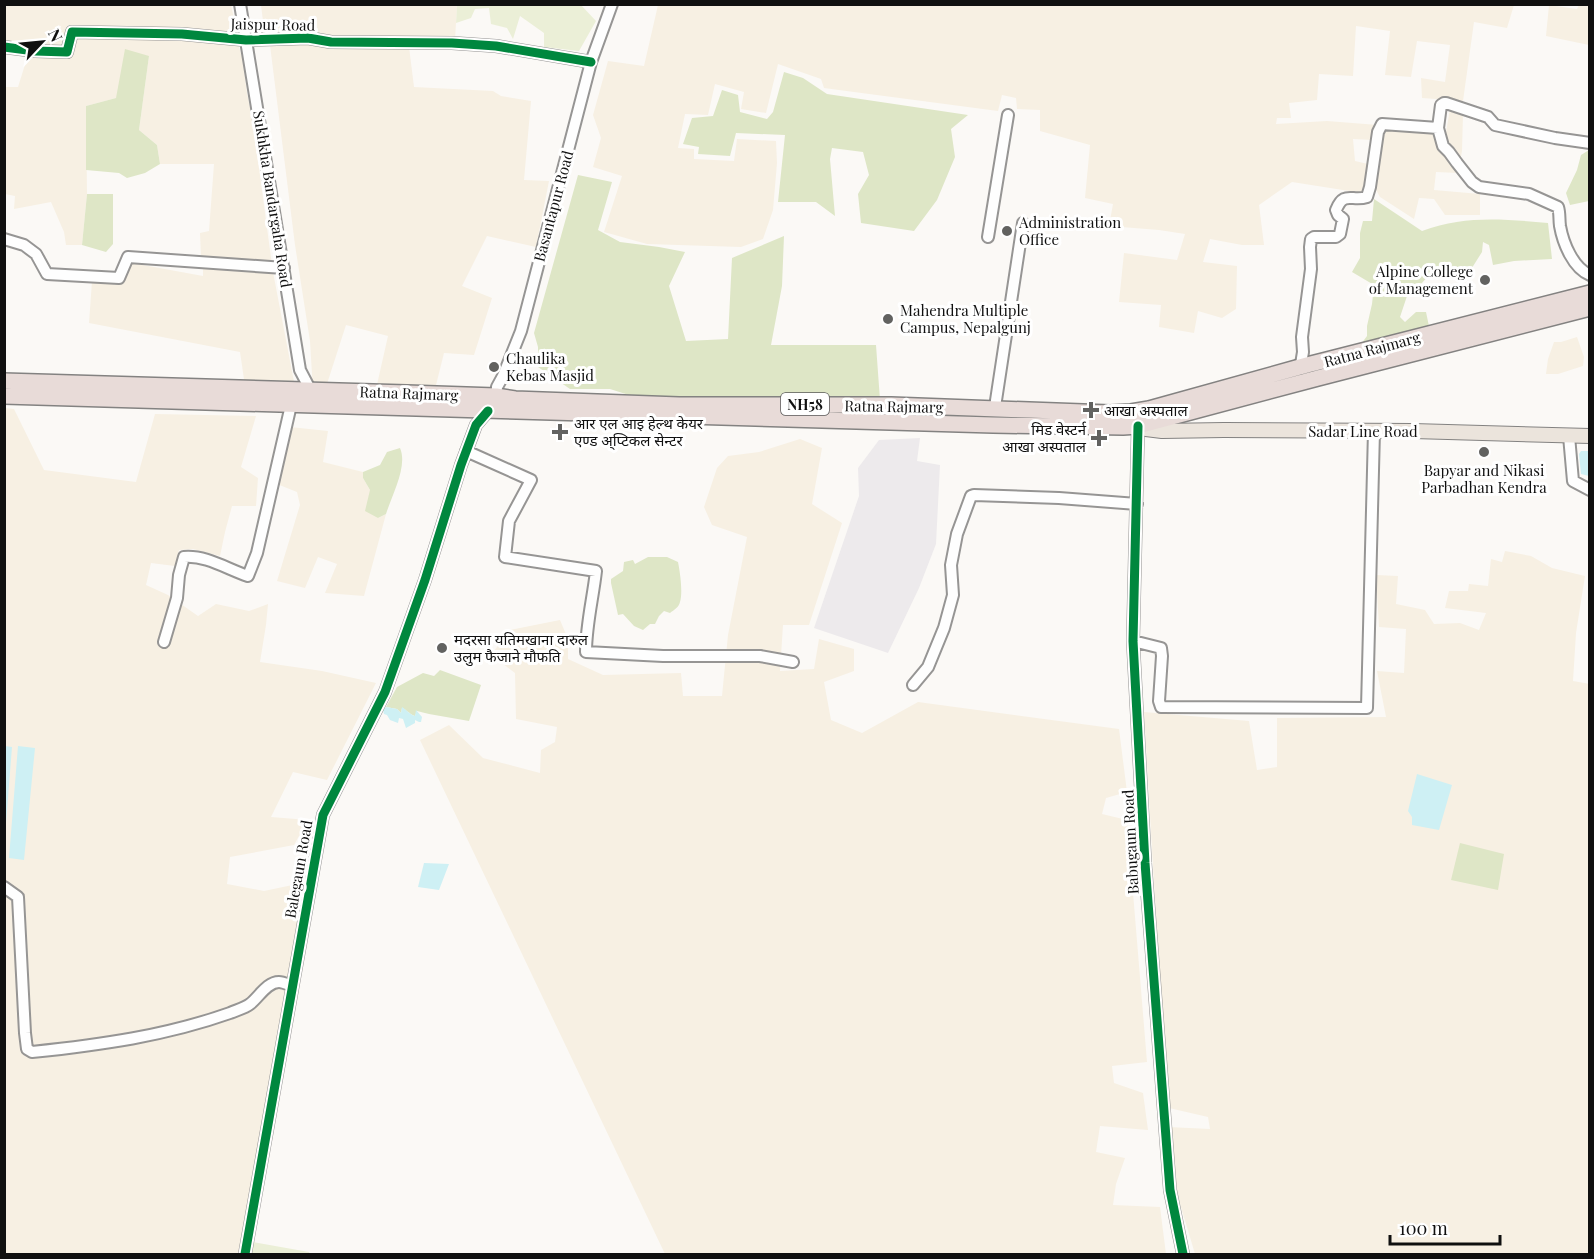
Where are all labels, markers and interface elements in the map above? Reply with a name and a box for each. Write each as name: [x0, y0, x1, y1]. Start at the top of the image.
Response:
north arrow: [12, 12, 72, 72]
street label: Jaispur Road: [229, 13, 316, 35]
text: N: [44, 25, 68, 45]
street label: Sukhkha Bandargaha Road: [249, 109, 297, 289]
street label: Basantapur Road: [529, 148, 578, 264]
place label: Administration Office: [1018, 212, 1121, 249]
marker: Administration Office: [1000, 224, 1014, 238]
place label: Alpine College of Management: [1369, 261, 1474, 298]
marker: Alpine College of Management: [1478, 273, 1492, 287]
place label: Mahendra Multiple Campus, Nepalgunj: [900, 300, 1031, 337]
marker: Mahendra Multiple Campus, Nepalgunj: [881, 312, 895, 326]
street label: Ratna Rajmarg: [1322, 327, 1423, 371]
place label: Chaulika Kebas Masjid: [506, 348, 594, 385]
marker: Chaulika Kebas Masjid: [487, 360, 501, 374]
street label: Ratna Rajmarg: [359, 381, 459, 405]
road number: NH58: [781, 393, 829, 415]
street label: Ratna Rajmarg: [844, 395, 944, 417]
place label: आखा अस्पताल: [1104, 400, 1188, 420]
marker: आखा अस्पताल: [1082, 401, 1100, 419]
place label: आर एल आइ हेल्थ केयर एण्ड अ्प्टिकल सेन्टर: [574, 413, 704, 451]
place label: मिड वेस्टर्न आखा अस्पताल: [1002, 419, 1087, 456]
street label: Sadar Line Road: [1308, 421, 1418, 441]
marker: आर एल आइ हेल्थ केयर एण्ड अ्प्टिकल सेन्टर: [551, 423, 569, 441]
marker: मिड वेस्टर्न आखा अस्पताल: [1090, 429, 1108, 447]
marker: Bapyar and Nikasi Parbadhan Kendra: [1477, 445, 1491, 459]
place label: Bapyar and Nikasi Parbadhan Kendra: [1421, 460, 1547, 497]
place label: मदरसा यतिमखाना दारुल उलुम फैजाने माैफति: [454, 629, 589, 667]
marker: मदरसा यतिमखाना दारुल उलुम फैजाने माैफति: [435, 641, 449, 655]
street label: Babugaun Road: [1117, 789, 1143, 895]
street label: Balegaun Road: [280, 818, 317, 920]
scale bar: [1390, 1208, 1500, 1246]
text: 100 m: [1399, 1216, 1448, 1240]

